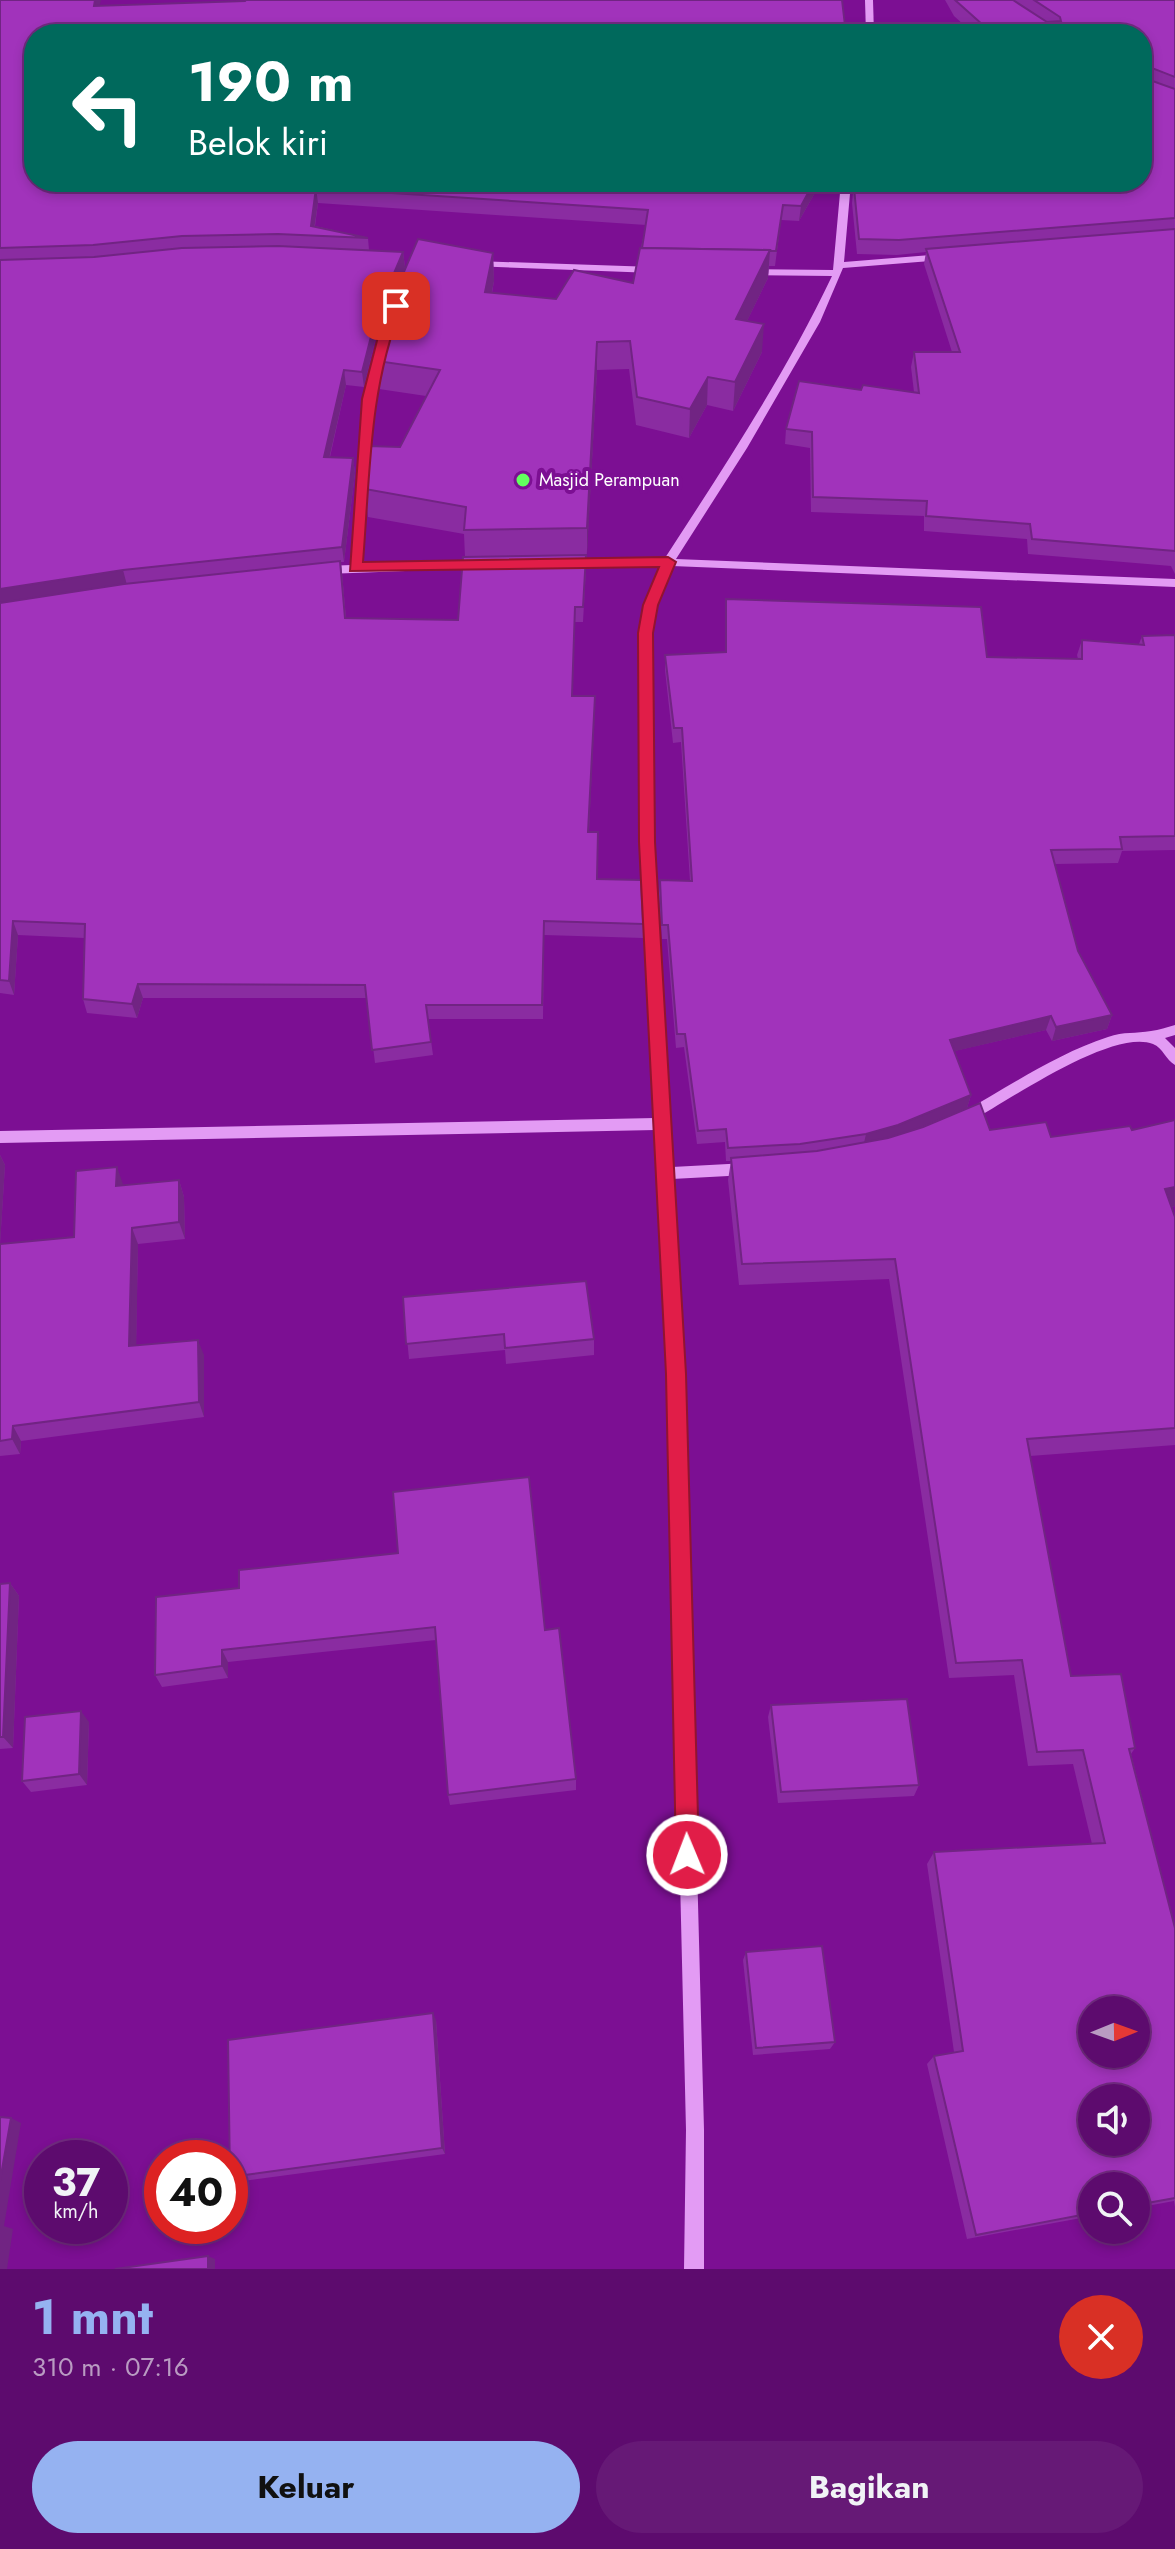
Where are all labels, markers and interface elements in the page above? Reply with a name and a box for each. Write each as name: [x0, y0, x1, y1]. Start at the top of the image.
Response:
text: 190 m: [188, 41, 354, 122]
icon: left: [56, 56, 160, 160]
text: Belok kiri: [188, 116, 328, 168]
pin: [362, 272, 430, 340]
icon: arrive: [374, 284, 418, 328]
place label: Masjid Perampuan: [539, 467, 680, 493]
marker: Masjid Perampuan: [514, 471, 532, 489]
position arrow: [645, 1813, 729, 1897]
north arrow: [1078, 1996, 1150, 2068]
map controls: [1078, 1996, 1150, 2244]
button: sound: [1078, 2084, 1150, 2156]
speed limit sign: 40: [144, 2140, 248, 2244]
text: 37: [52, 2153, 100, 2211]
button: search: [1078, 2172, 1150, 2244]
text: km/h: [53, 2197, 99, 2226]
text: 1 mnt: [32, 2283, 153, 2352]
button: close: [1059, 2295, 1143, 2379]
text: 310 m · 07:16: [32, 2348, 189, 2386]
button: Keluar: [32, 2441, 580, 2533]
button: Bagikan: [596, 2441, 1143, 2533]

